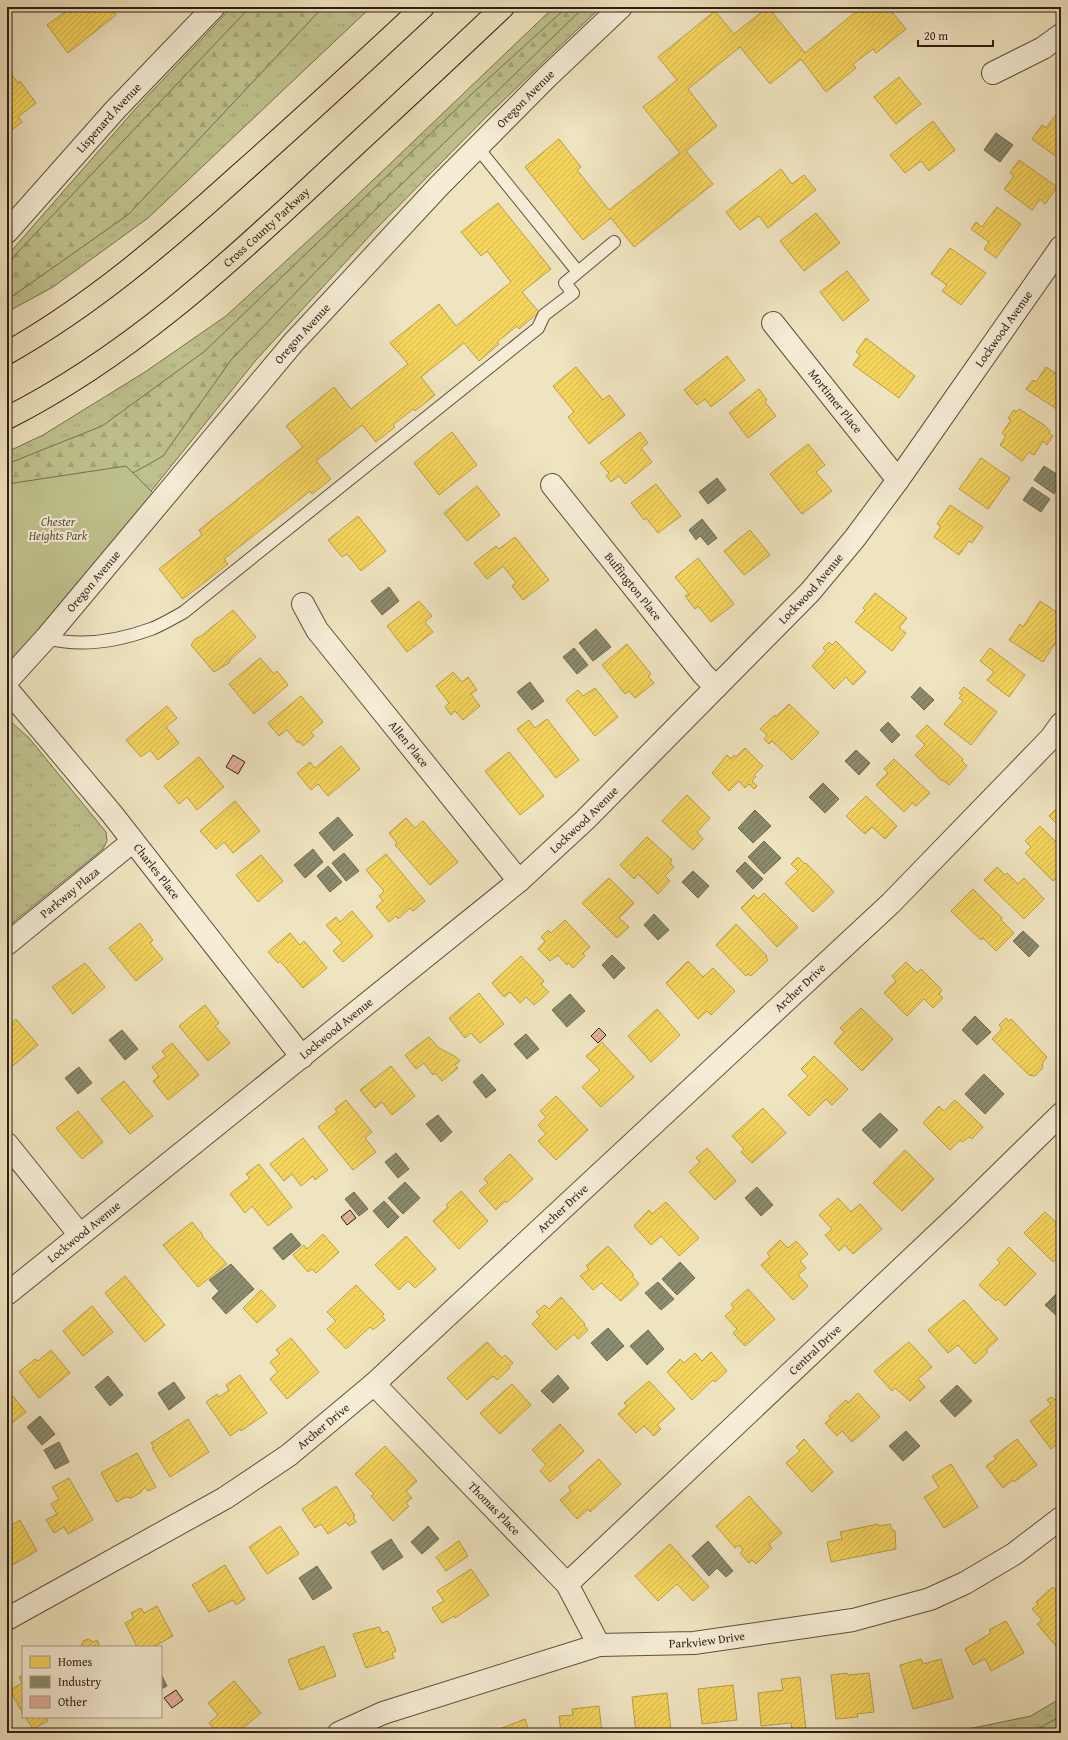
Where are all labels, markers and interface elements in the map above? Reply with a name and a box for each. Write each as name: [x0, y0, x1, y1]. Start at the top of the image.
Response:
scale bar: [918, 22, 993, 48]
text: 20 m: [924, 27, 948, 44]
street label: Oregon Avenue: [492, 65, 558, 131]
street label: Lispenard Avenue: [72, 78, 145, 156]
street label: Cross County Parkway: [219, 183, 313, 271]
street label: Lockwood Avenue: [971, 287, 1036, 370]
street label: Oregon Avenue: [270, 299, 334, 367]
street label: Mortimer Place: [805, 365, 867, 437]
park label: Chester Heights Park: [28, 513, 88, 544]
street label: Oregon Avenue: [62, 546, 124, 616]
street label: Buffington Place: [601, 548, 666, 624]
street label: Lockwood Avenue: [774, 549, 847, 627]
street label: Allen Place: [385, 717, 433, 771]
street label: Lockwood Avenue: [545, 782, 622, 857]
street label: Charles Place: [130, 839, 185, 903]
street label: Parkway Plaza: [36, 863, 103, 922]
street label: Archer Drive: [770, 959, 829, 1015]
street label: Lockwood Avenue: [296, 993, 376, 1063]
street label: Archer Drive: [533, 1180, 592, 1236]
street label: Lockwood Avenue: [43, 1196, 124, 1266]
street label: Central Drive: [785, 1320, 845, 1379]
street label: Archer Drive: [293, 1399, 353, 1453]
street label: Thomas Place: [464, 1477, 525, 1539]
street label: Parkview Drive: [669, 1627, 746, 1652]
legend: [22, 1646, 162, 1718]
text: Homes: [58, 1653, 93, 1670]
text: Industry: [58, 1673, 101, 1690]
text: Other: [58, 1693, 87, 1710]

